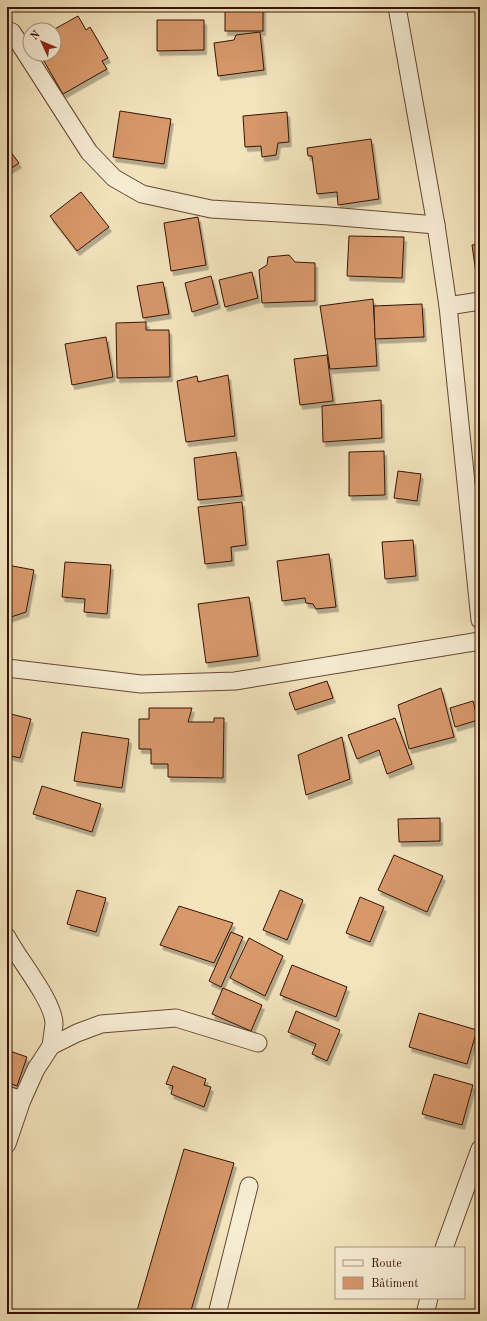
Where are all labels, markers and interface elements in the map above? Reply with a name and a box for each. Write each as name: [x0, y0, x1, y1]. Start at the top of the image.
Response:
north arrow: [22, 22, 62, 62]
text: N: [29, 29, 43, 43]
legend: [335, 1247, 465, 1299]
text: Route: [371, 1258, 402, 1270]
text: Bâtiment: [371, 1278, 418, 1290]

